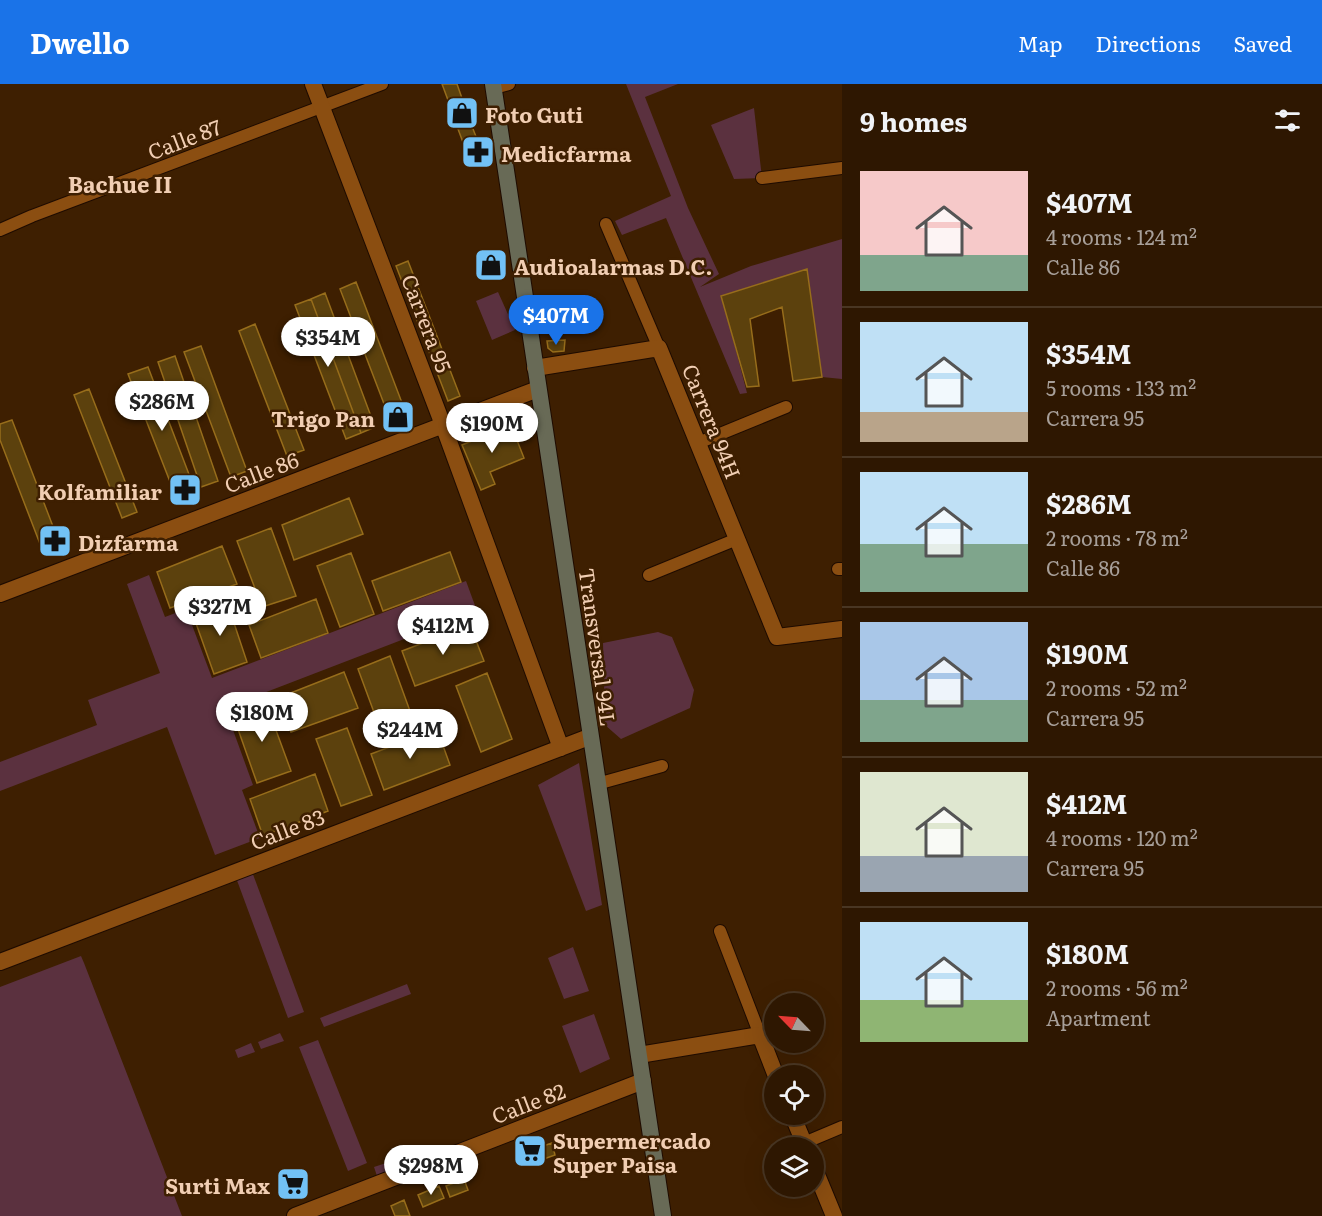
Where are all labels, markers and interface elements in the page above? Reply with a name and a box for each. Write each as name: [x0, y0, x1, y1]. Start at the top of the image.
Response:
text: Dwello: [30, 21, 130, 63]
text: Map: [1018, 27, 1063, 58]
text: Directions: [1096, 27, 1201, 58]
text: Saved: [1234, 27, 1292, 58]
shop icon: Foto Guti: [444, 95, 480, 131]
place label: Foto Guti: [485, 98, 584, 129]
text: 9 homes: [860, 101, 967, 140]
icon: filters: [1271, 104, 1304, 137]
street label: Calle 87: [143, 110, 226, 166]
pharmacy icon: Medicfarma: [460, 134, 496, 170]
place label: Medicfarma: [501, 137, 632, 168]
district label: Bachue II: [68, 167, 172, 200]
text: $407M: [1046, 182, 1133, 221]
icon: home: [908, 195, 980, 267]
text: 4 rooms · 124 m²: [1046, 221, 1197, 251]
shop icon: Audioalarmas D.C.: [473, 247, 509, 283]
place label: Audioalarmas D.C.: [514, 250, 712, 281]
text: Calle 86: [1046, 251, 1120, 281]
street label: Carrera 95: [395, 269, 461, 377]
pin: $407M: [514, 295, 598, 346]
text: $407M: [523, 299, 589, 329]
pin: $354M: [286, 317, 370, 368]
text: $354M: [295, 321, 361, 351]
text: $354M: [1046, 333, 1131, 372]
icon: home: [908, 346, 980, 418]
street label: Carrera 94H: [676, 359, 750, 483]
text: 5 rooms · 133 m²: [1046, 372, 1196, 402]
pin: $286M: [120, 381, 204, 432]
text: $286M: [129, 385, 195, 415]
shop icon: Trigo Pan: [380, 399, 416, 435]
place label: Trigo Pan: [271, 402, 375, 433]
text: Carrera 95: [1046, 402, 1144, 432]
pin: $190M: [450, 403, 534, 454]
text: $190M: [460, 407, 524, 437]
street label: Calle 86: [219, 443, 303, 499]
pharmacy icon: Kolfamiliar: [167, 472, 203, 508]
place label: Kolfamiliar: [37, 475, 163, 506]
text: $286M: [1046, 483, 1132, 522]
icon: home: [908, 496, 980, 568]
text: 2 rooms · 78 m²: [1046, 522, 1188, 552]
pharmacy icon: Dizfarma: [37, 523, 73, 559]
place label: Dizfarma: [78, 526, 179, 557]
text: Calle 86: [1046, 552, 1120, 582]
street label: Transversal 94L: [573, 566, 625, 728]
pin: $327M: [178, 586, 262, 637]
text: $327M: [188, 590, 252, 620]
pin: $412M: [401, 605, 485, 656]
text: $412M: [412, 609, 474, 639]
text: $190M: [1046, 633, 1129, 672]
icon: home: [908, 646, 980, 718]
text: 2 rooms · 52 m²: [1046, 672, 1187, 702]
pin: $180M: [220, 692, 304, 743]
text: $180M: [230, 696, 294, 726]
text: Carrera 95: [1046, 702, 1144, 732]
pin: $244M: [368, 709, 452, 760]
text: $244M: [377, 713, 443, 743]
text: $412M: [1046, 783, 1128, 822]
icon: home: [908, 796, 980, 868]
street label: Calle 83: [245, 800, 329, 856]
text: 4 rooms · 120 m²: [1046, 822, 1198, 852]
text: Carrera 95: [1046, 852, 1144, 882]
text: $180M: [1046, 933, 1129, 972]
icon: home: [908, 946, 980, 1018]
text: 2 rooms · 56 m²: [1046, 972, 1188, 1002]
north arrow: [764, 993, 824, 1053]
map controls: [764, 993, 824, 1197]
text: Apartment: [1046, 1002, 1151, 1032]
button: locate: [764, 1065, 824, 1125]
street label: Calle 82: [487, 1074, 569, 1130]
place label: Supermercado Super Paisa: [553, 1124, 711, 1179]
supermarket icon: Supermercado Super Paisa: [512, 1133, 548, 1169]
button: layers: [764, 1137, 824, 1197]
pin: $298M: [389, 1145, 473, 1196]
text: $298M: [398, 1149, 464, 1179]
supermarket icon: Surti Max: [275, 1166, 311, 1202]
place label: Surti Max: [165, 1169, 270, 1200]

